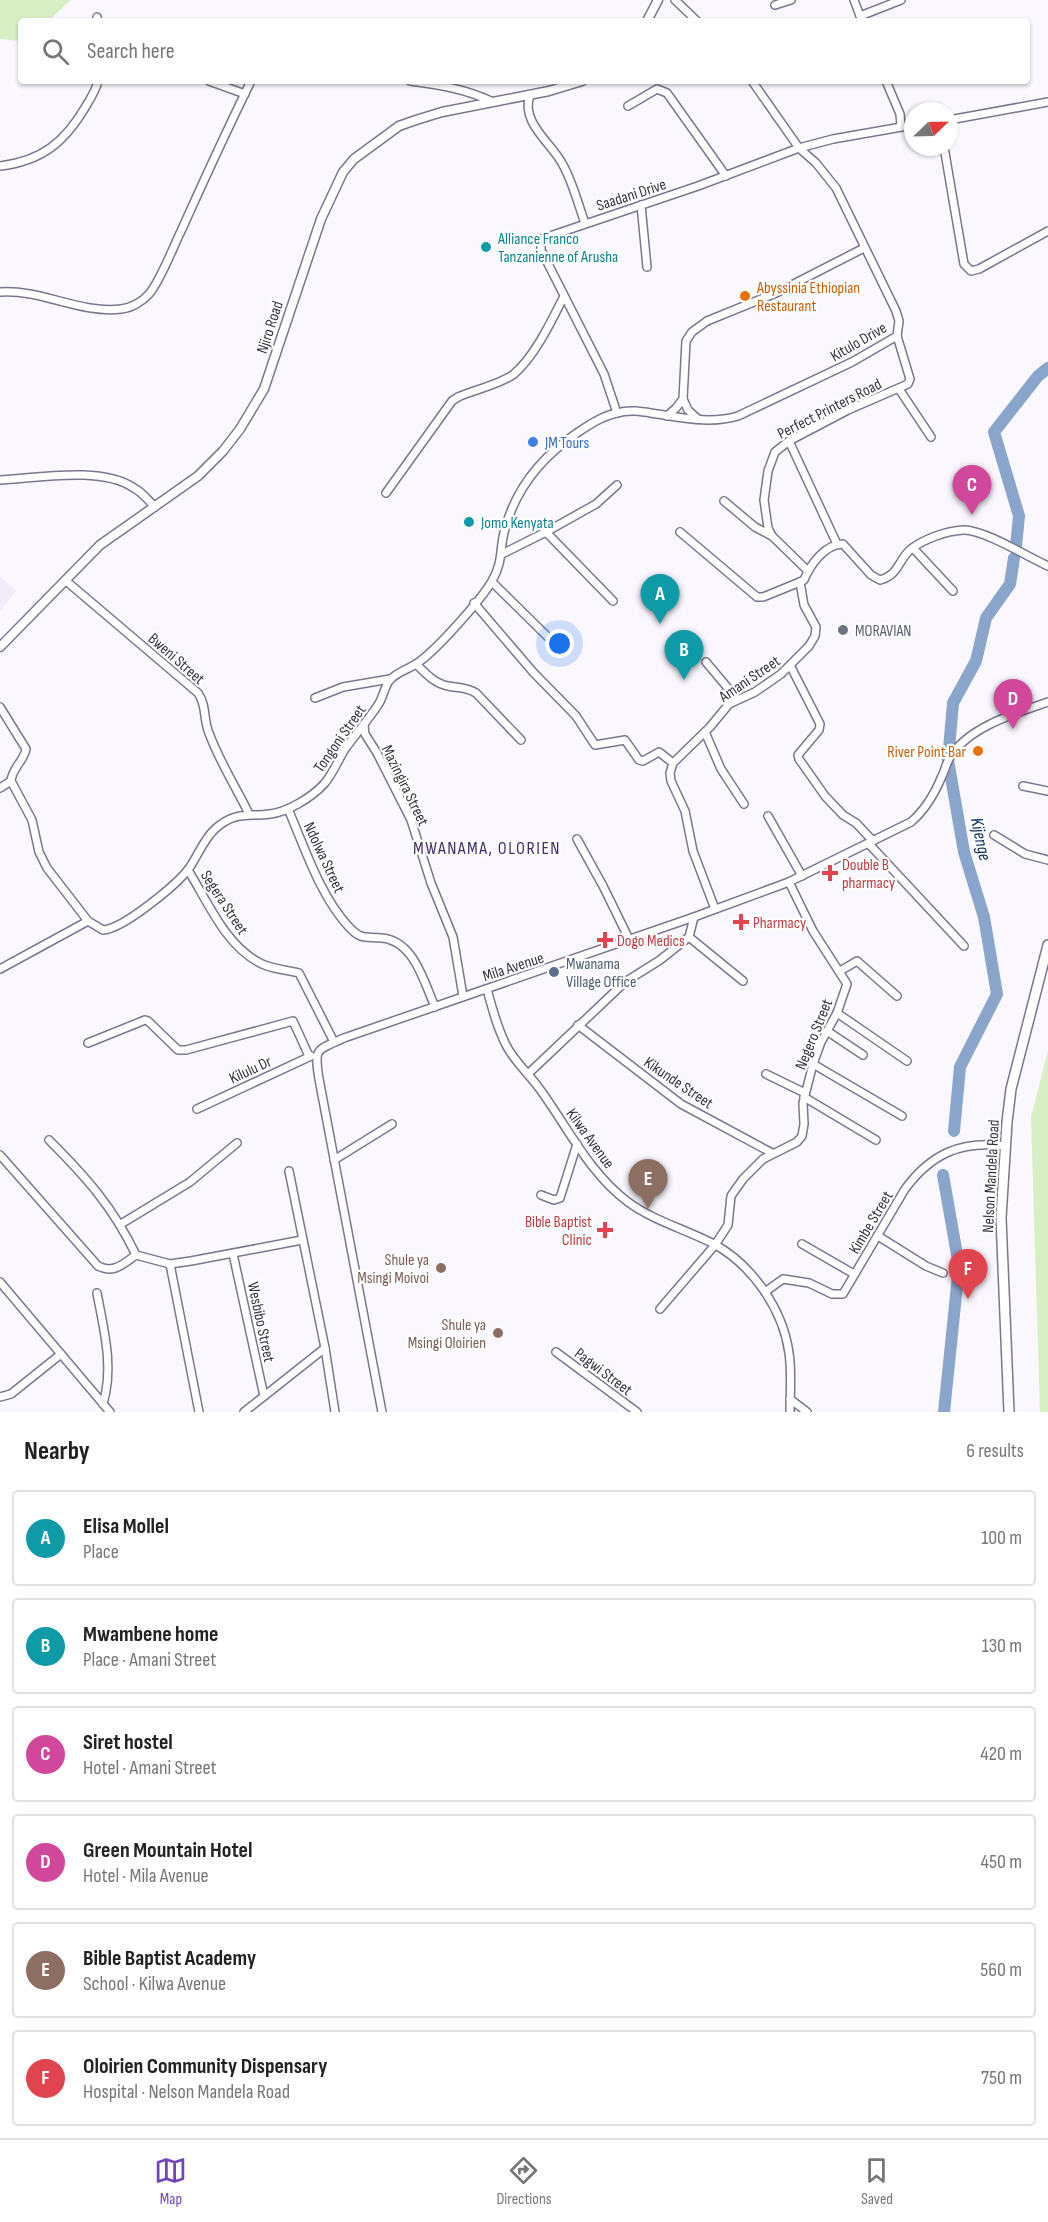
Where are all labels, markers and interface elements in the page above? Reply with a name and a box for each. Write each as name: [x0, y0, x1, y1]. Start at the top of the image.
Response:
search box: [18, 18, 1030, 84]
icon: search: [39, 35, 72, 68]
text: Search here: [87, 38, 174, 65]
north arrow: [904, 102, 958, 156]
street label: Saadani Drive: [594, 175, 669, 216]
place label: Alliance Franco Tanzanienne of Arusha: [497, 230, 618, 267]
marker: Alliance Franco Tanzanienne of Arusha: [479, 240, 493, 254]
place label: Abyssinia Ethiopian Restaurant: [756, 279, 860, 316]
marker: Abyssinia Ethiopian Restaurant: [738, 289, 752, 303]
street label: Njiro Road: [253, 299, 288, 356]
street label: Kitulo Drive: [827, 319, 890, 366]
street label: Perfect Printers Road: [774, 375, 885, 444]
place label: JM Tours: [544, 434, 589, 453]
marker: JM Tours: [526, 435, 540, 449]
pin: C: [952, 466, 992, 515]
place label: Jomo Kenyata: [480, 514, 554, 533]
marker: Jomo Kenyata: [462, 515, 476, 529]
pin: A: [640, 574, 680, 624]
place label: MORAVIAN: [855, 622, 911, 641]
marker: MORAVIAN: [836, 623, 850, 637]
street label: Bweni Street: [144, 629, 208, 689]
your location: [545, 629, 574, 658]
pin: B: [664, 630, 704, 680]
street label: Amani Street: [715, 652, 784, 707]
pin: D: [994, 680, 1032, 729]
street label: Tongoni Street: [310, 701, 370, 776]
street label: Mazingira Street: [377, 742, 432, 829]
place label: River Point Bar: [887, 743, 966, 762]
marker: River Point Bar: [971, 744, 985, 758]
water label: Kijenge: [966, 816, 995, 862]
street label: Ndolwa Street: [299, 819, 348, 896]
district label: MWANAMA, OLORIEN: [413, 838, 561, 859]
place label: Double B pharmacy: [842, 856, 895, 893]
marker: Double B pharmacy: [823, 866, 837, 880]
street label: Segera Street: [196, 867, 252, 939]
place label: Pharmacy: [753, 914, 806, 933]
marker: Pharmacy: [734, 915, 748, 929]
place label: Dogo Medics: [617, 932, 685, 951]
marker: Dogo Medics: [598, 933, 612, 947]
street label: Mila Avenue: [480, 949, 546, 986]
place label: Mwanama Village Office: [566, 955, 636, 992]
marker: Mwanama Village Office: [547, 965, 561, 979]
street label: Negero Street: [792, 996, 837, 1073]
street label: Kilulu Dr: [226, 1052, 275, 1088]
street label: Kikunde Street: [640, 1053, 716, 1113]
street label: Kilwa Avenue: [562, 1105, 618, 1173]
street label: Nelson Mandela Road: [979, 1119, 1004, 1233]
pin: E: [628, 1160, 668, 1209]
street label: Kimbe Street: [845, 1188, 897, 1258]
place label: Bible Baptist Clinic: [525, 1213, 592, 1250]
marker: Bible Baptist Clinic: [596, 1221, 614, 1239]
pin: F: [948, 1250, 988, 1299]
place label: Shule ya Msingi Moivoi: [357, 1251, 429, 1288]
marker: Shule ya Msingi Moivoi: [434, 1261, 448, 1275]
street label: Wesbibo Street: [243, 1280, 278, 1364]
place label: Shule ya Msingi Oloirien: [408, 1316, 486, 1353]
marker: Shule ya Msingi Oloirien: [491, 1326, 505, 1340]
street label: Pagwi Street: [571, 1344, 636, 1400]
text: Nearby: [24, 1436, 90, 1467]
text: 6 results: [966, 1439, 1024, 1463]
text: Elisa Mollel: [83, 1513, 169, 1540]
text: A: [41, 1526, 50, 1550]
text: 100 m: [981, 1526, 1022, 1550]
text: Place: [83, 1540, 119, 1564]
text: Mwambene home: [83, 1621, 218, 1648]
text: B: [41, 1634, 50, 1658]
text: 130 m: [982, 1634, 1022, 1658]
text: Place · Amani Street: [83, 1648, 216, 1672]
text: Siret hostel: [83, 1729, 173, 1756]
text: C: [40, 1742, 51, 1766]
text: 420 m: [980, 1742, 1022, 1766]
text: Hotel · Amani Street: [83, 1756, 217, 1780]
text: Green Mountain Hotel: [83, 1837, 252, 1864]
text: D: [40, 1850, 51, 1874]
text: 450 m: [981, 1850, 1022, 1874]
text: Hotel · Mila Avenue: [83, 1864, 209, 1888]
text: Bible Baptist Academy: [83, 1945, 256, 1972]
text: E: [41, 1958, 50, 1982]
text: 560 m: [980, 1958, 1022, 1982]
text: School · Kilwa Avenue: [83, 1972, 226, 1996]
text: Oloirien Community Dispensary: [83, 2053, 327, 2080]
text: F: [41, 2066, 50, 2090]
text: 750 m: [981, 2066, 1022, 2090]
text: Hospital · Nelson Mandela Road: [83, 2080, 290, 2104]
tab: Map: [154, 2154, 187, 2209]
tab: Directions: [496, 2154, 551, 2209]
tab: Saved: [860, 2154, 893, 2209]

